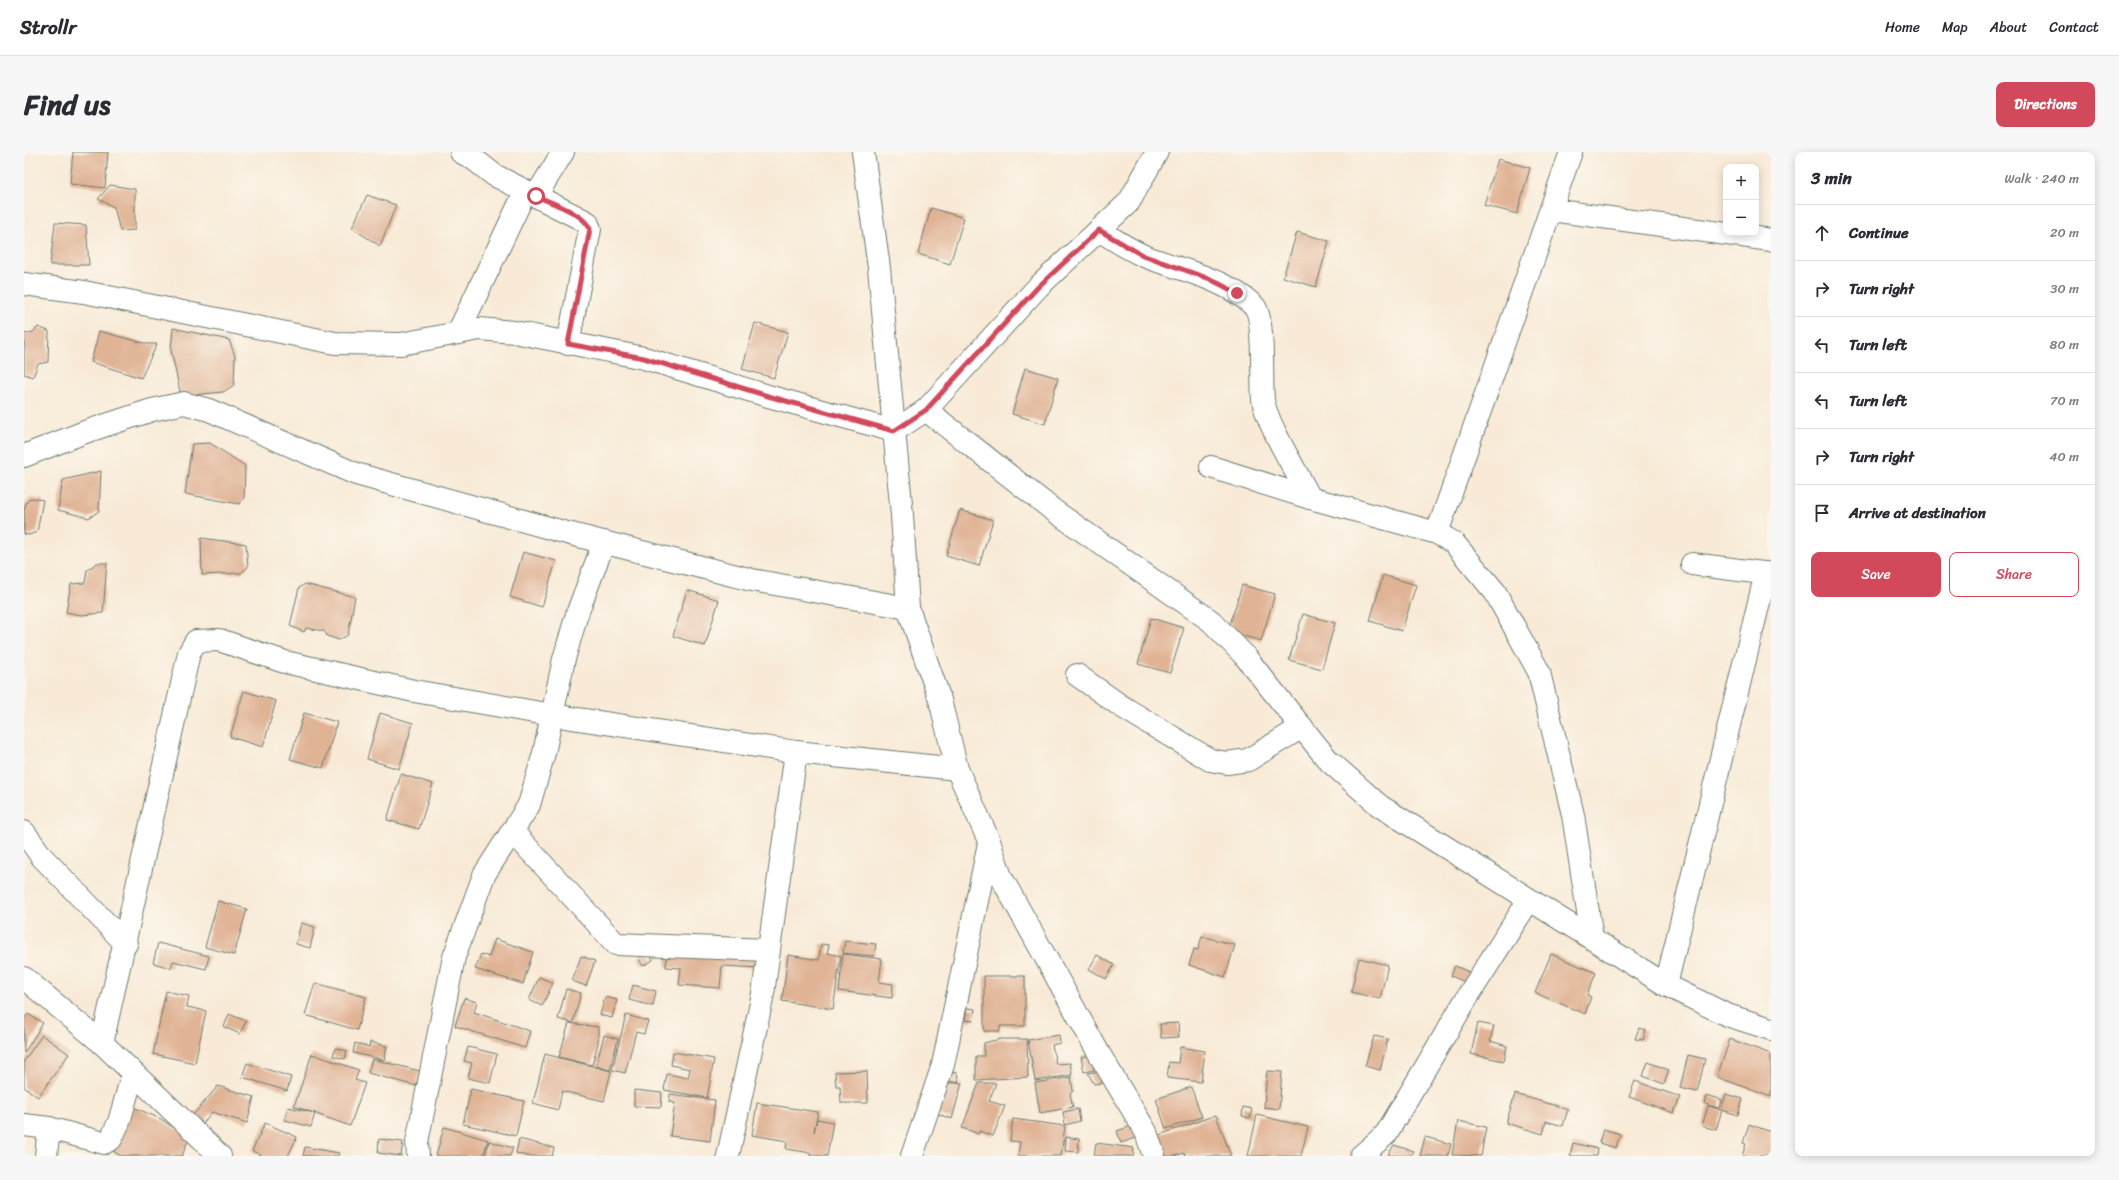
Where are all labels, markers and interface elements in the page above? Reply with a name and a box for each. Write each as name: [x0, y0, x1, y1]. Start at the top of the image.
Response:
text: Strollr: [20, 11, 76, 44]
text: Home: [1885, 15, 1920, 40]
text: Map: [1942, 15, 1968, 40]
text: About: [1990, 15, 2027, 40]
text: Contact: [2049, 15, 2099, 40]
text: Find us: [24, 80, 111, 129]
button: Directions: [1996, 82, 2095, 127]
text: 3 min: [1811, 163, 1852, 193]
map controls: [1723, 164, 1759, 236]
button: +: [1723, 164, 1759, 200]
text: Walk · 240 m: [2004, 167, 2079, 190]
route start: [527, 187, 545, 205]
button: −: [1723, 200, 1759, 236]
text: Continue: [1849, 220, 1909, 246]
text: 20 m: [2050, 221, 2079, 244]
icon: ahead: [1811, 222, 1833, 244]
text: Turn right: [1849, 276, 1914, 302]
text: 30 m: [2050, 277, 2079, 300]
icon: right: [1811, 278, 1833, 300]
route end: [1228, 284, 1246, 302]
text: Turn left: [1849, 332, 1907, 358]
text: 80 m: [2050, 333, 2079, 356]
icon: left: [1811, 334, 1833, 356]
text: Turn left: [1849, 388, 1907, 414]
text: 70 m: [2050, 389, 2079, 412]
icon: left: [1811, 390, 1833, 412]
text: Turn right: [1849, 444, 1914, 470]
text: 40 m: [2049, 445, 2079, 468]
icon: right: [1811, 446, 1833, 468]
text: Arrive at destination: [1849, 500, 1986, 526]
icon: arrive: [1811, 502, 1833, 524]
button: Save: [1811, 552, 1941, 597]
button: Share: [1949, 552, 2079, 597]

